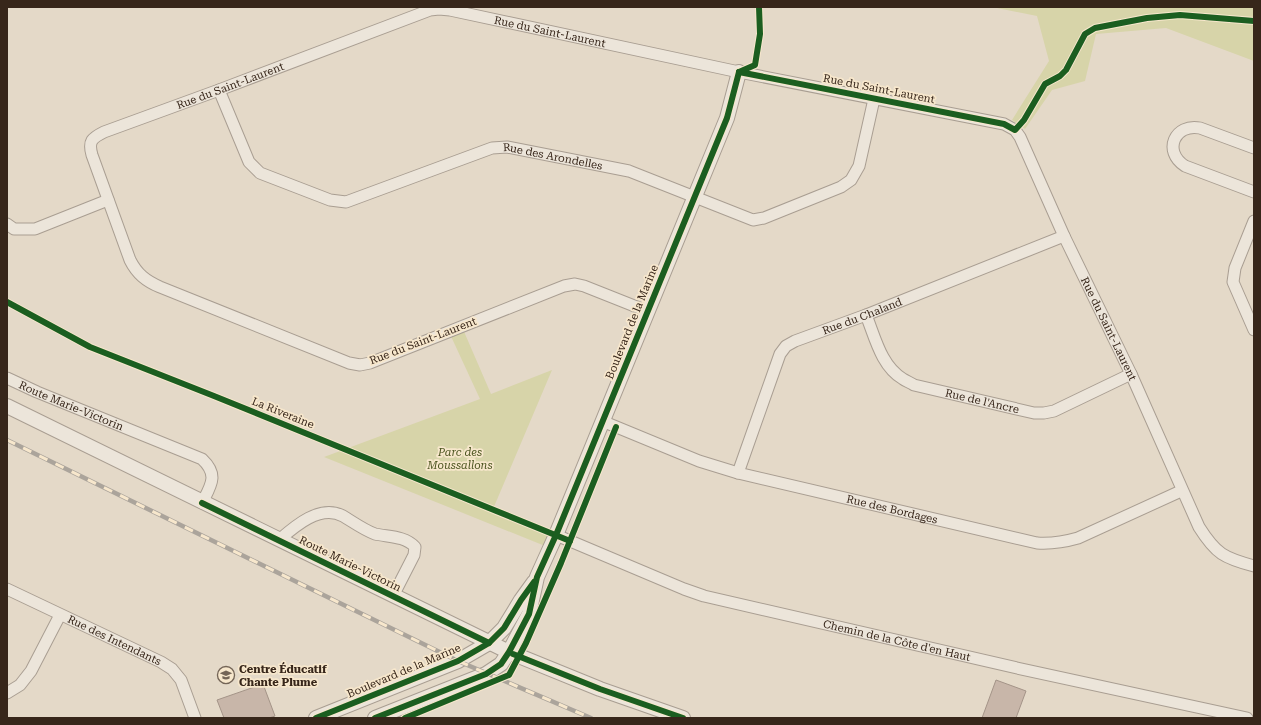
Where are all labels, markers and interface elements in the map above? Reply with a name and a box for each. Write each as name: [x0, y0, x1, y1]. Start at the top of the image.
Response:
street label: Rue du Saint-Laurent: [493, 13, 607, 50]
street label: Rue du Saint-Laurent: [175, 60, 286, 112]
street label: Rue du Saint-Laurent: [822, 72, 936, 106]
street label: Rue des Arondelles: [502, 140, 604, 172]
street label: Boulevard de la Marine: [603, 263, 661, 381]
street label: Rue du Saint-Laurent: [1078, 275, 1140, 383]
street label: Rue du Chaland: [820, 295, 904, 337]
street label: Rue du Saint-Laurent: [368, 315, 478, 367]
street label: Route Marie-Victorin: [17, 378, 126, 433]
street label: Rue de l'Ancre: [944, 386, 1020, 416]
street label: La Riveraine: [250, 395, 316, 431]
park label: Parc des Moussallons: [426, 446, 493, 472]
street label: Rue des Bordages: [845, 492, 939, 526]
street label: Route Marie-Victorin: [297, 534, 403, 594]
street label: Rue des Intendants: [66, 612, 163, 668]
street label: Chemin de la Côte d'en Haut: [822, 617, 972, 664]
street label: Boulevard de la Marine: [345, 641, 463, 701]
place label: Centre Éducatif Chante Plume: [239, 662, 327, 689]
school or university icon: Centre Éducatif Chante Plume: [216, 665, 236, 685]

